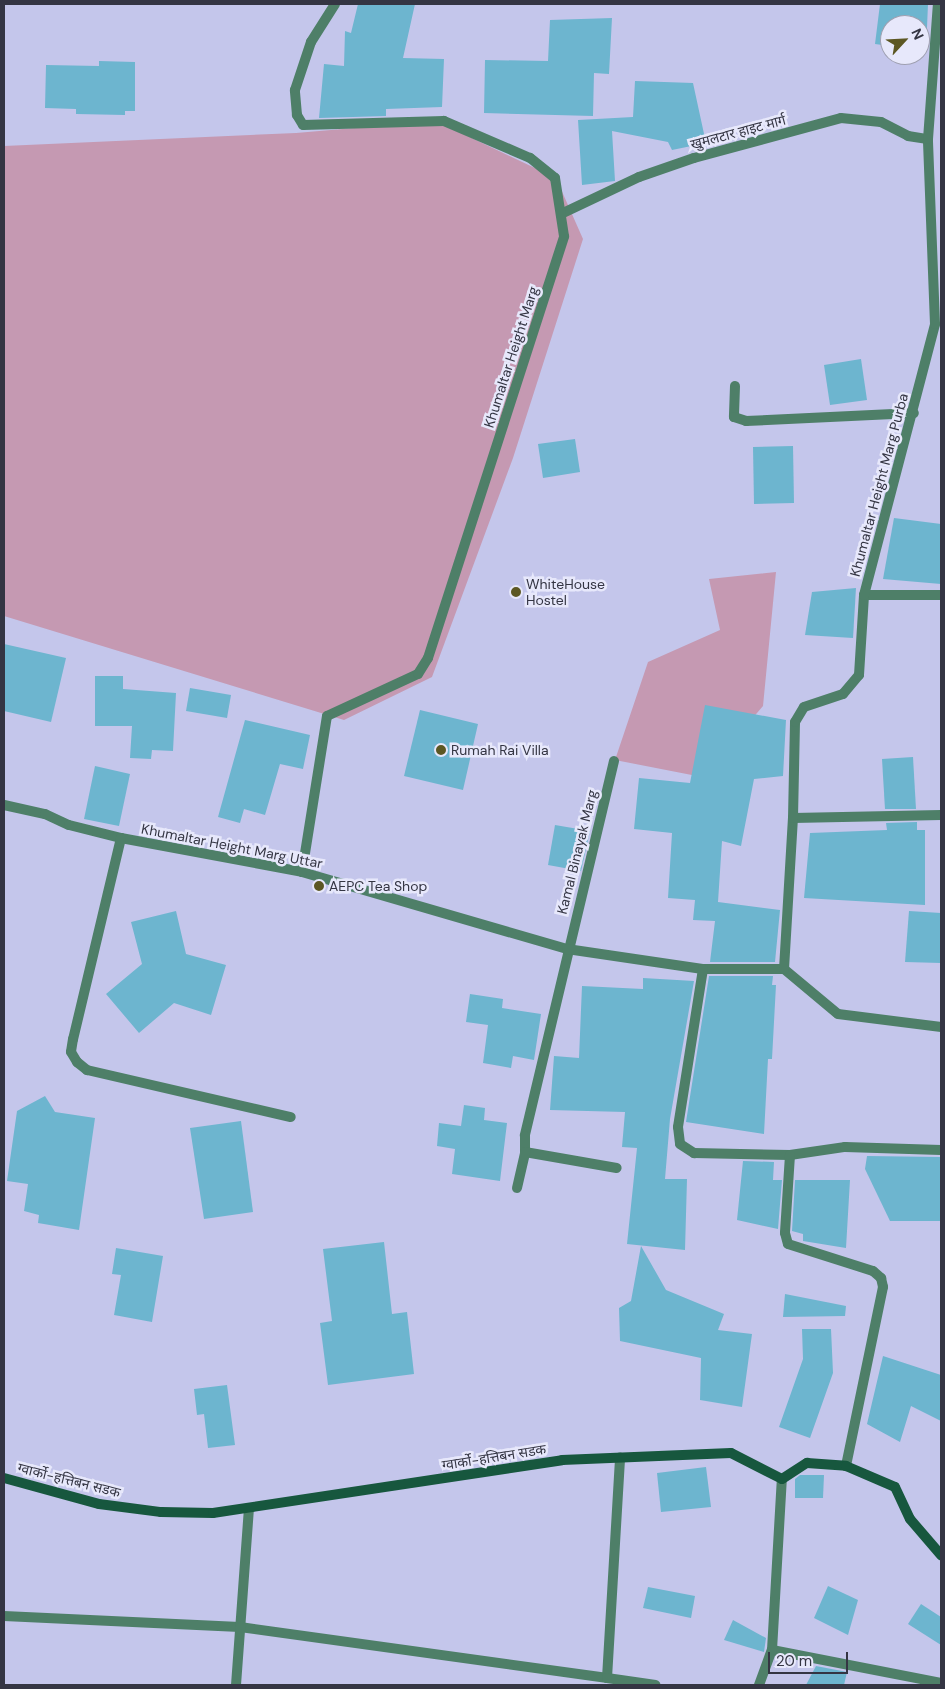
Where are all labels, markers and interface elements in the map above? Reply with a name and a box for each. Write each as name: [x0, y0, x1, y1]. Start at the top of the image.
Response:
north arrow: [880, 15, 930, 65]
text: N: [907, 26, 928, 43]
street label: खुमलटार हाइट मार्ग: [688, 111, 788, 153]
street label: Khumaltar Height Marg: [480, 284, 542, 430]
street label: Khumaltar Height Marg Purba: [846, 392, 912, 578]
place label: WhiteHouse Hostel: [526, 576, 605, 608]
marker: WhiteHouse Hostel: [510, 586, 522, 598]
place label: Rumah Rai Villa: [451, 742, 549, 758]
marker: Rumah Rai Villa: [435, 744, 447, 756]
street label: Kamal Binayak Marg: [553, 788, 601, 916]
street label: Khumaltar Height Marg Uttar: [140, 820, 324, 872]
place label: AEPC Tea Shop: [329, 878, 427, 894]
marker: AEPC Tea Shop: [313, 880, 325, 892]
street label: ग्वार्को-हत्तिबन सडक: [441, 1440, 547, 1474]
street label: ग्वार्को-हत्तिबन सडक: [16, 1459, 122, 1501]
scale bar: [770, 1642, 850, 1674]
text: 20 m: [776, 1651, 812, 1671]

